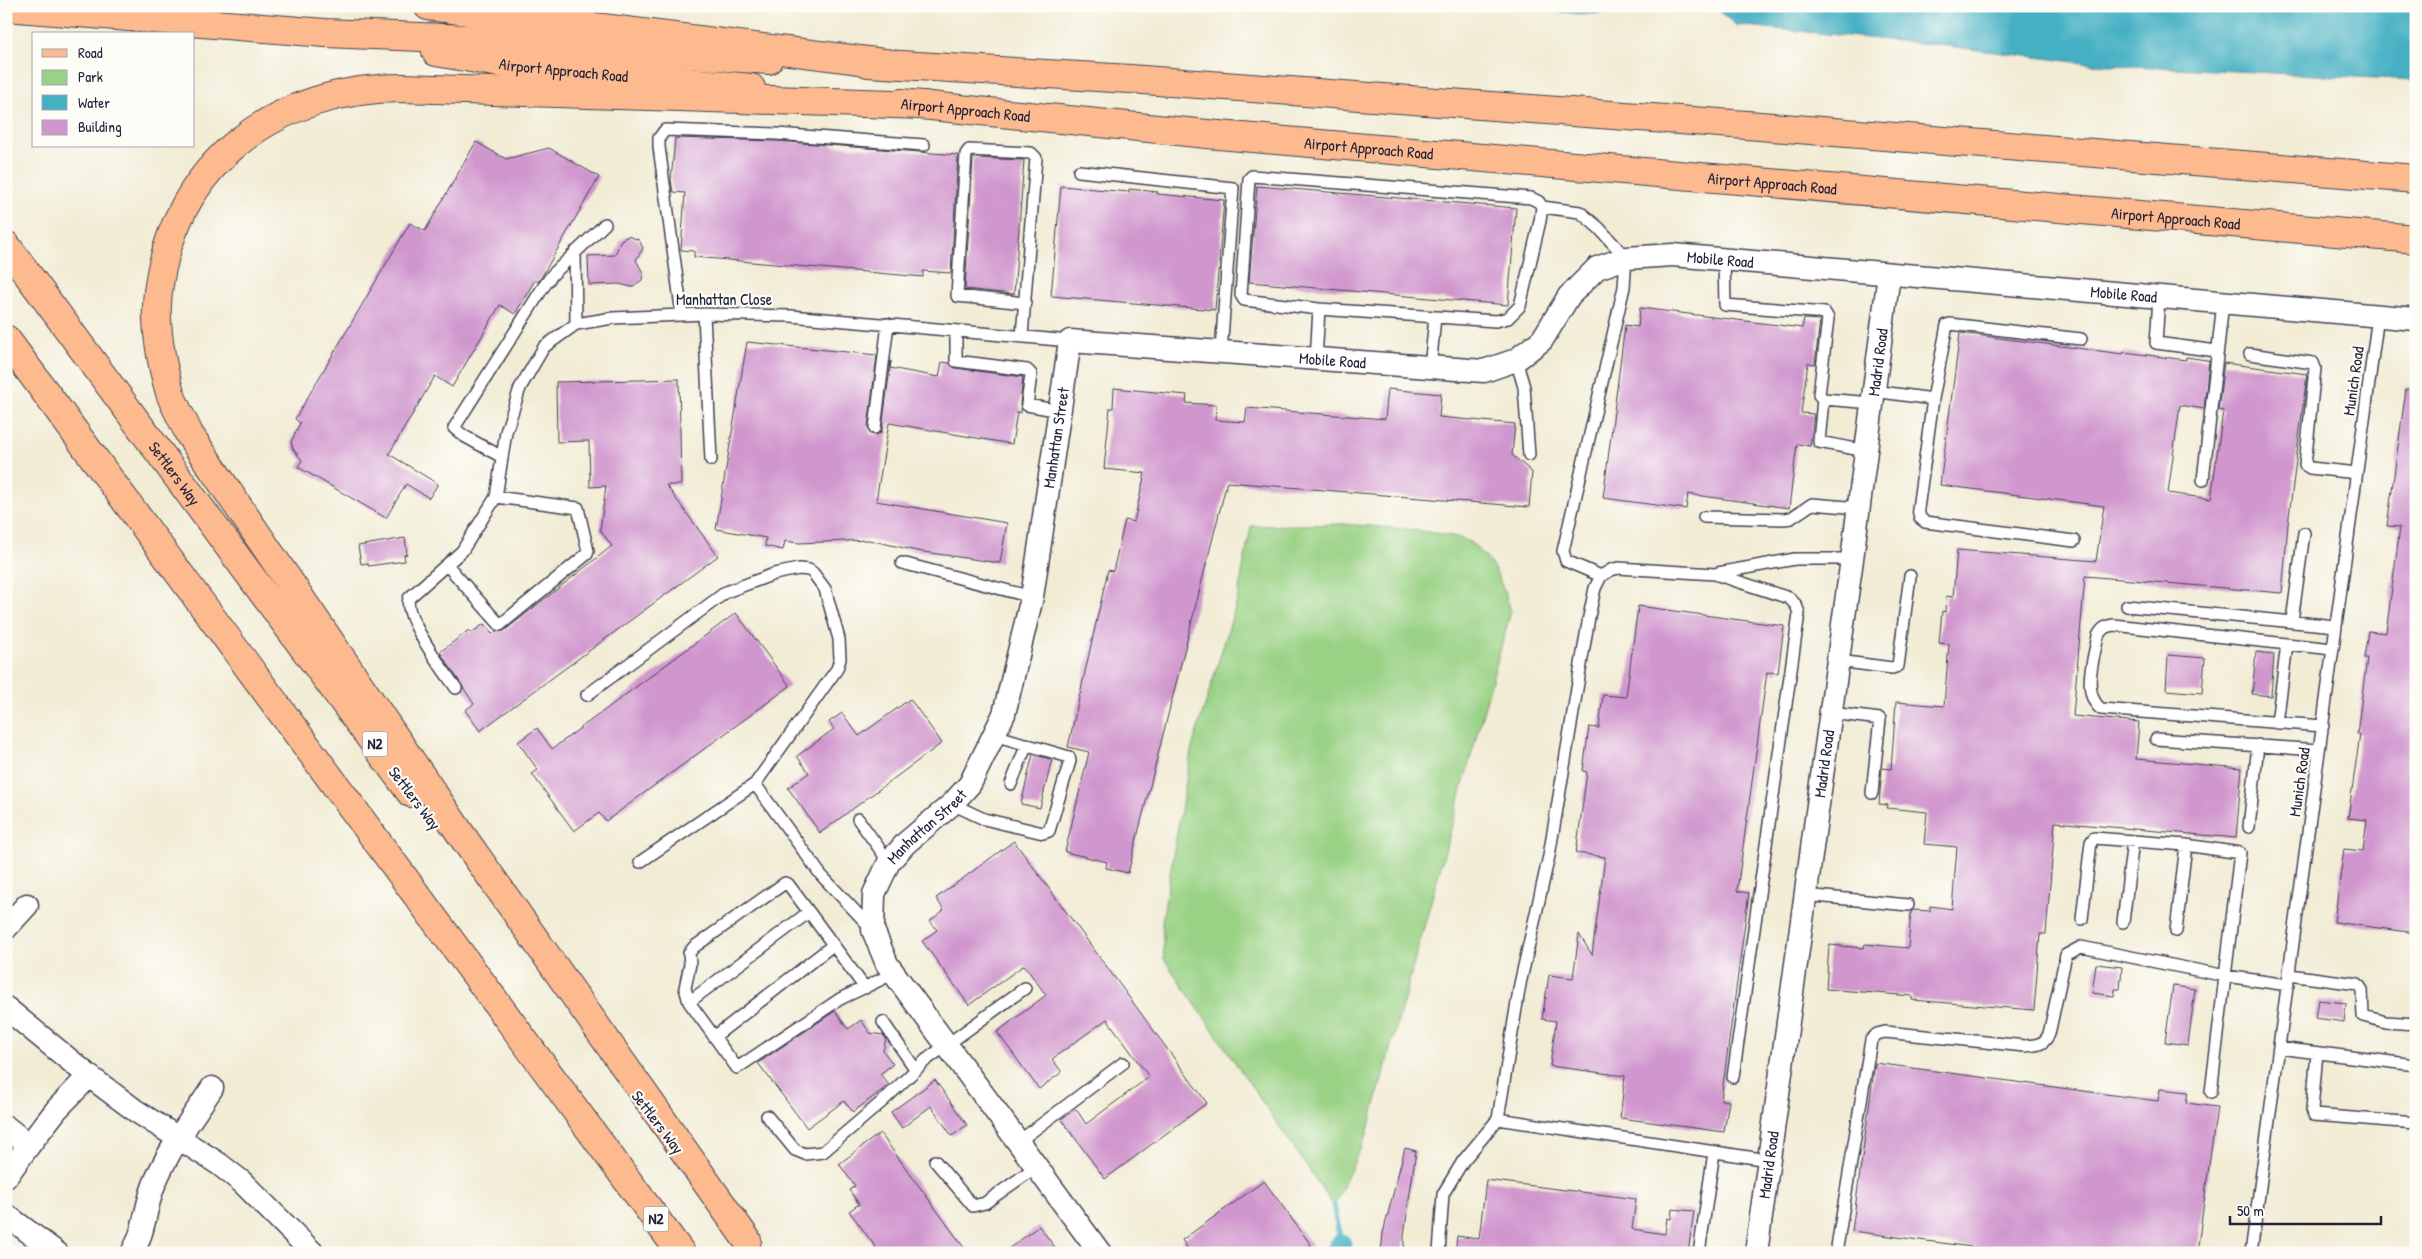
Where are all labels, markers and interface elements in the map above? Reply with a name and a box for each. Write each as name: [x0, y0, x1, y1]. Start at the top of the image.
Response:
legend: [32, 32, 195, 148]
text: Road: [78, 42, 103, 63]
street label: Airport Approach Road: [497, 52, 629, 87]
text: Park: [78, 66, 103, 87]
text: Water: [78, 92, 110, 113]
street label: Airport Approach Road: [900, 92, 1031, 127]
text: Building: [78, 116, 122, 137]
street label: Airport Approach Road: [1303, 131, 1434, 165]
street label: Airport Approach Road: [1707, 167, 1838, 200]
street label: Airport Approach Road: [2110, 202, 2241, 235]
street label: Mobile Road: [1686, 245, 1755, 273]
street label: Mobile Road: [2090, 280, 2158, 308]
street label: Manhattan Close: [676, 288, 773, 310]
street label: Madrid Road: [1862, 327, 1893, 397]
street label: Munich Road: [2337, 345, 2369, 417]
street label: Mobile Road: [1298, 347, 1367, 373]
street label: Manhattan Street: [1037, 385, 1074, 490]
street label: Settlers Way: [144, 437, 206, 510]
street label: Madrid Road: [1808, 728, 1839, 799]
road number: N2: [362, 732, 388, 756]
street label: Munich Road: [2283, 746, 2315, 818]
street label: Settlers Way: [384, 762, 446, 834]
street label: Manhattan Street: [882, 784, 972, 869]
street label: Settlers Way: [627, 1086, 689, 1158]
street label: Madrid Road: [1753, 1130, 1784, 1200]
scale bar: [2230, 1194, 2381, 1226]
text: 50 m: [2237, 1200, 2264, 1221]
road number: N2: [644, 1206, 668, 1232]

